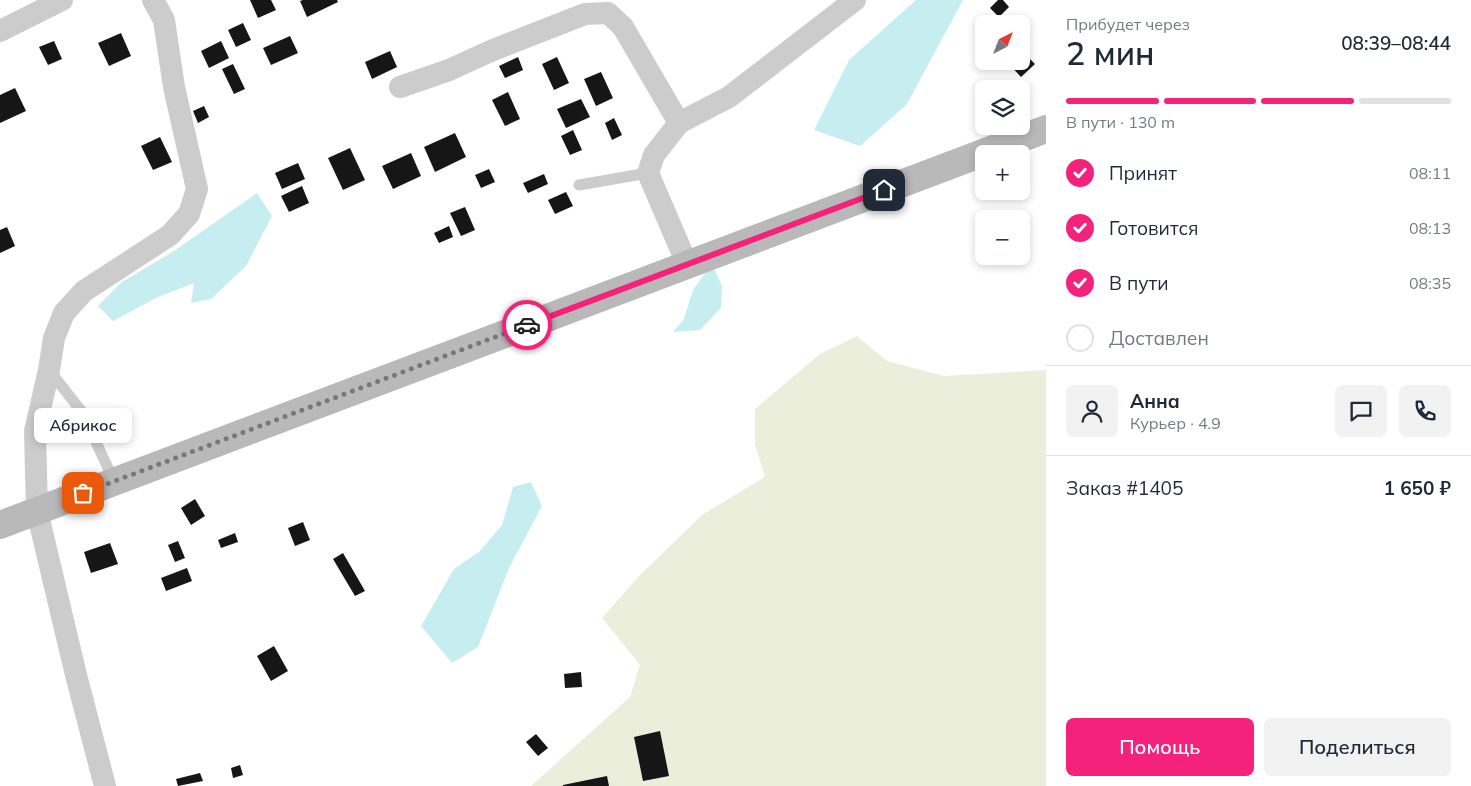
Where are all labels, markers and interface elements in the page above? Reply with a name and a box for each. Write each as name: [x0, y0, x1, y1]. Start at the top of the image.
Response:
text: Прибудет через: [1066, 14, 1190, 34]
north arrow: [975, 15, 1030, 70]
map controls: [975, 15, 1030, 265]
text: 08:39–08:44: [1341, 31, 1451, 55]
text: 2 мин: [1066, 33, 1154, 73]
button: layers: [975, 80, 1030, 135]
text: В пути · 130 m: [1066, 112, 1175, 132]
button: +: [975, 145, 1030, 200]
icon: check: [1066, 159, 1094, 187]
text: Принят: [1109, 161, 1177, 185]
text: 08:11: [1409, 163, 1451, 183]
pin: [863, 169, 905, 211]
icon: home: [870, 176, 898, 204]
button: −: [975, 210, 1030, 265]
icon: check: [1066, 214, 1094, 242]
text: Готовится: [1109, 216, 1199, 240]
text: 08:13: [1409, 218, 1451, 238]
icon: check: [1066, 269, 1094, 297]
text: В пути: [1109, 271, 1168, 295]
text: 08:35: [1409, 273, 1451, 293]
courier: [502, 300, 552, 350]
icon: car: [513, 311, 541, 339]
text: Доставлен: [1109, 326, 1209, 350]
button: person: [1066, 385, 1118, 437]
button: chat: [1335, 385, 1387, 437]
button: phone: [1399, 385, 1451, 437]
text: Анна: [1130, 389, 1180, 413]
callout: Абрикос: [34, 408, 132, 443]
text: Курьер · 4.9: [1130, 413, 1221, 433]
text: Абрикос: [49, 415, 117, 435]
pin: [62, 472, 104, 514]
text: Заказ #1405: [1066, 476, 1183, 500]
text: 1 650 ₽: [1384, 476, 1451, 500]
icon: bag: [69, 479, 97, 507]
button: Помощь: [1066, 718, 1254, 776]
button: Поделиться: [1264, 718, 1451, 776]

